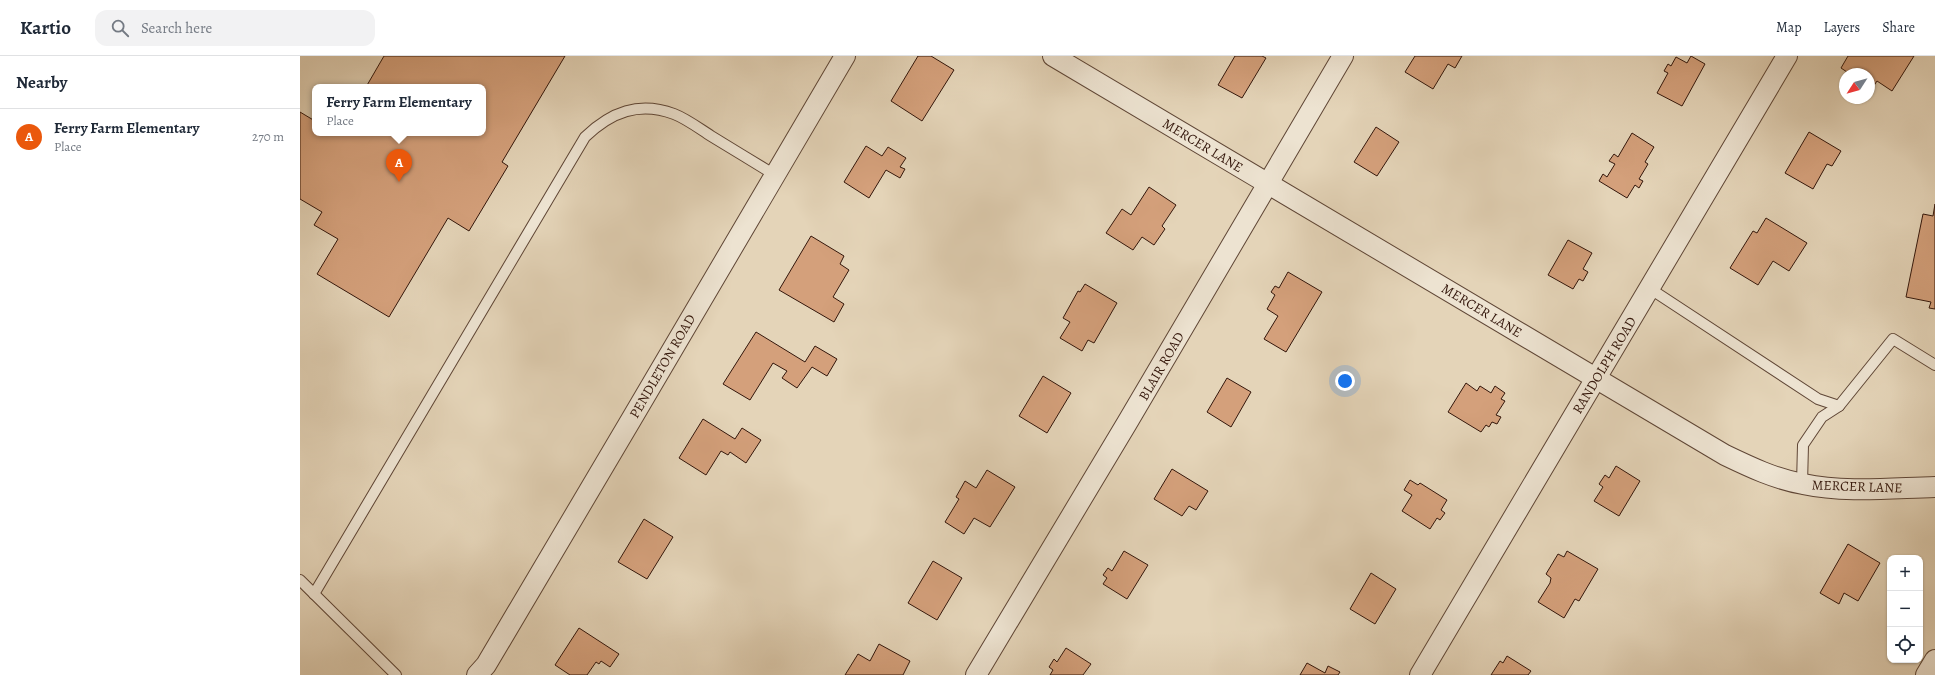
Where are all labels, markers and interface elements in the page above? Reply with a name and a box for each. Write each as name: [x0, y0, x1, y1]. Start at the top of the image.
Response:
search box: [95, 10, 375, 46]
text: Kartio: [20, 15, 71, 41]
icon: search: [109, 17, 131, 39]
text: Search here: [141, 18, 212, 38]
text: Map: [1776, 18, 1802, 37]
text: Layers: [1824, 18, 1860, 37]
text: Share: [1882, 18, 1915, 37]
north arrow: [1839, 68, 1875, 104]
text: Nearby: [16, 71, 67, 94]
popup: [312, 84, 486, 136]
text: Ferry Farm Elementary: [326, 92, 472, 112]
text: Place: [326, 112, 354, 129]
street label: MERCER LANE: [1159, 114, 1247, 177]
text: Ferry Farm Elementary: [54, 118, 200, 138]
text: A: [25, 128, 33, 145]
text: 270 m: [252, 128, 284, 145]
text: Place: [54, 138, 82, 155]
pin: A: [386, 149, 412, 182]
street label: MERCER LANE: [1438, 279, 1526, 342]
street label: PENDLETON ROAD: [625, 311, 700, 422]
street label: RANDOLPH ROAD: [1568, 313, 1641, 417]
street label: BLAIR ROAD: [1134, 328, 1189, 404]
your location: [1335, 371, 1355, 391]
street label: MERCER LANE: [1811, 475, 1903, 498]
map controls: [1887, 555, 1923, 663]
button: +: [1887, 555, 1923, 591]
button: −: [1887, 591, 1923, 627]
button: locate: [1887, 627, 1923, 663]

